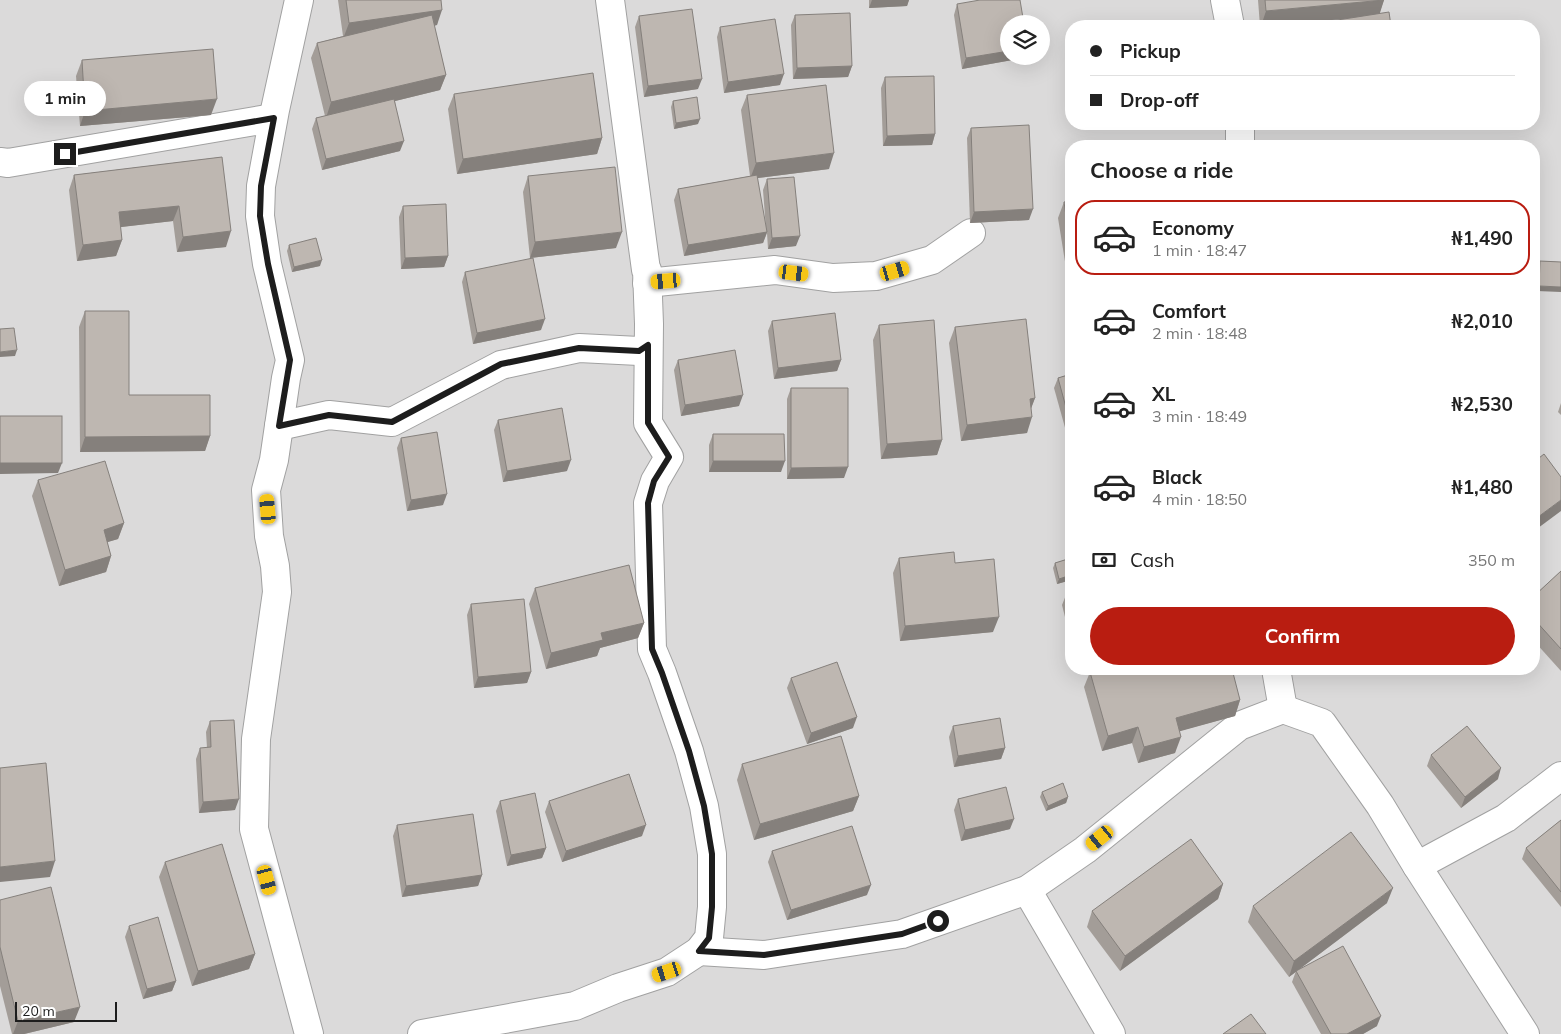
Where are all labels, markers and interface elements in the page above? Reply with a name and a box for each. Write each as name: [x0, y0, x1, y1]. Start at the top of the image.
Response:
map controls: [1000, 15, 1050, 65]
button: layers: [1000, 15, 1050, 65]
text: Pickup: [1120, 39, 1181, 63]
callout: 1 min: [24, 82, 106, 116]
text: 1 min: [44, 88, 86, 108]
text: Drop-off: [1120, 88, 1198, 112]
route end: [54, 143, 76, 165]
text: Choose a ride: [1090, 156, 1233, 184]
icon: car: [1092, 215, 1137, 260]
text: Economy: [1152, 216, 1234, 240]
text: ₦1,490: [1451, 226, 1513, 250]
text: 1 min · 18:47: [1152, 240, 1247, 260]
car: [878, 260, 911, 282]
car: [778, 264, 809, 282]
car: [650, 272, 681, 290]
icon: car: [1092, 298, 1137, 343]
text: Comfort: [1152, 299, 1226, 323]
text: ₦2,010: [1451, 309, 1513, 333]
text: 2 min · 18:48: [1152, 323, 1247, 343]
icon: car: [1092, 381, 1137, 426]
text: XL: [1152, 382, 1175, 406]
text: ₦2,530: [1451, 392, 1513, 416]
text: 3 min · 18:49: [1152, 406, 1247, 426]
icon: car: [1092, 464, 1137, 509]
text: Black: [1152, 465, 1202, 489]
text: ₦1,480: [1451, 475, 1513, 499]
text: 4 min · 18:50: [1152, 489, 1247, 509]
car: [259, 493, 276, 525]
icon: cash: [1090, 546, 1118, 574]
text: Cash: [1130, 548, 1175, 572]
text: 350 m: [1468, 550, 1515, 570]
button: Confirm: [1090, 607, 1515, 665]
car: [1083, 823, 1116, 853]
car: [255, 864, 278, 896]
route start: [927, 910, 949, 932]
car: [650, 960, 683, 984]
scale bar: [15, 999, 118, 1022]
text: 20 m: [22, 1002, 55, 1020]

